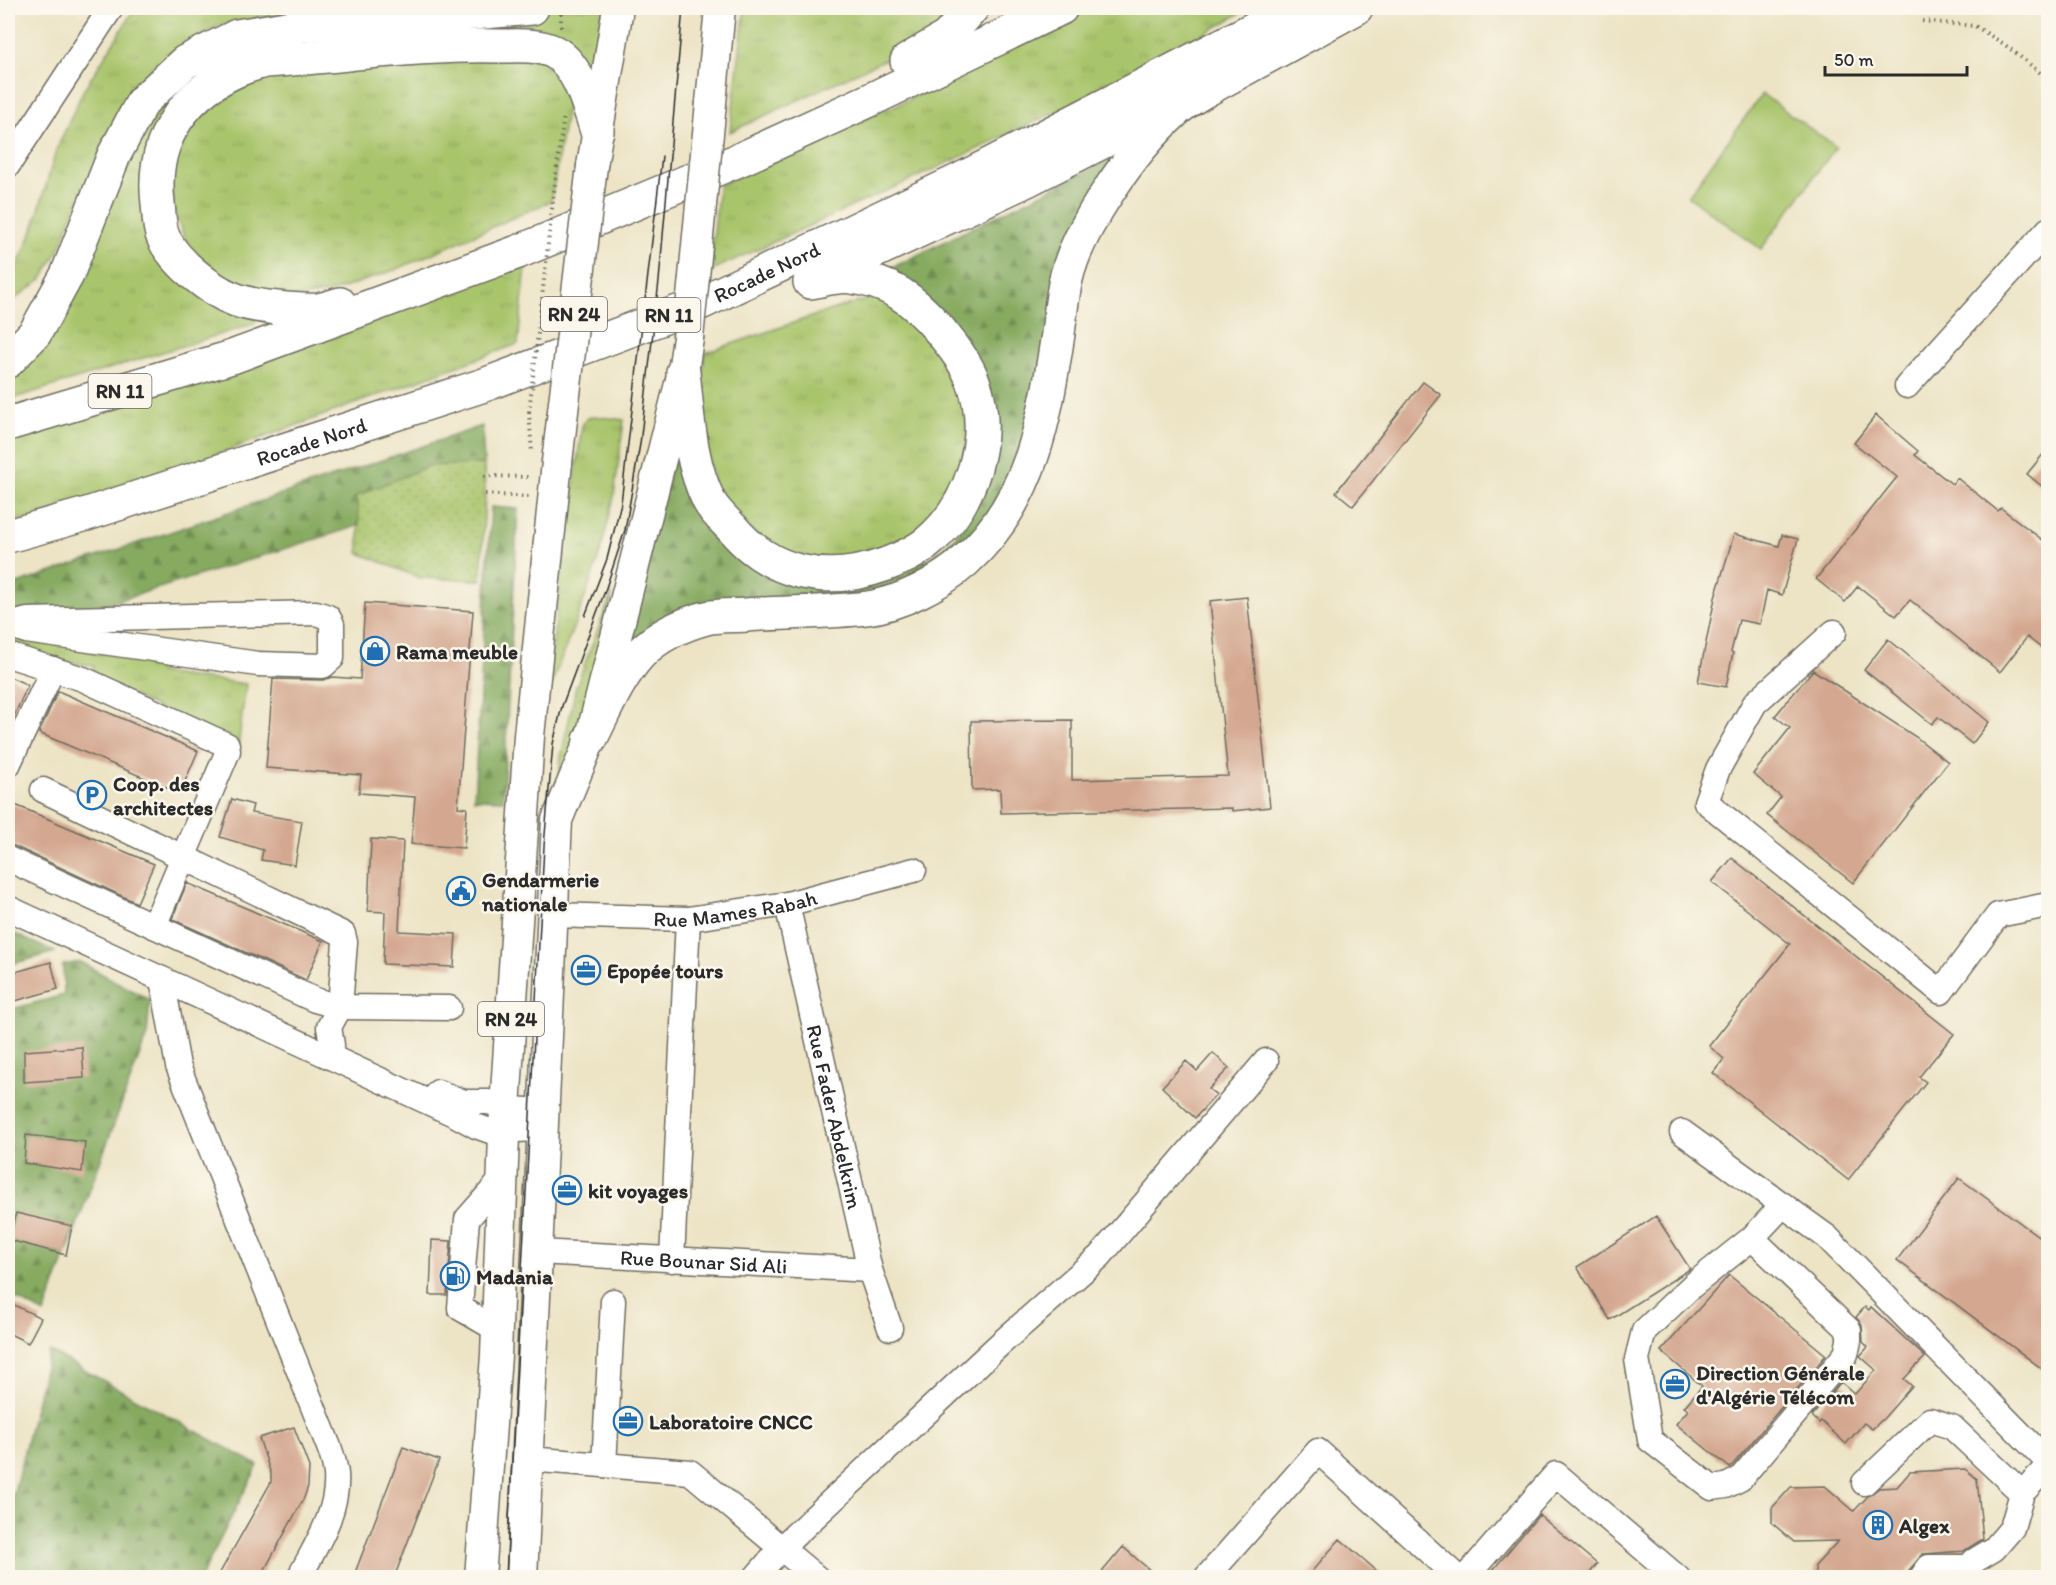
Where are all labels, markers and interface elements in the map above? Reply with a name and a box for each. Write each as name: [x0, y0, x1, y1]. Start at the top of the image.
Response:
scale bar: [1825, 39, 1968, 77]
text: 50 m: [1834, 49, 1874, 71]
street label: Rocade Nord: [709, 236, 824, 307]
road number: RN 24: [541, 297, 607, 331]
road number: RN 11: [638, 298, 700, 332]
road number: RN 11: [88, 374, 152, 408]
street label: Rocade Nord: [253, 411, 370, 471]
shop icon: Rama meuble: [359, 635, 391, 667]
place label: Rama meuble: [396, 639, 518, 664]
place label: Coop. des architectes: [113, 771, 213, 820]
parking icon: Coop. des architectes: [76, 779, 108, 811]
place label: Gendarmerie nationale: [481, 867, 599, 916]
public building icon: Gendarmerie nationale: [445, 875, 477, 907]
street label: Rue Mames Rabah: [653, 884, 820, 931]
office icon: Epopée tours: [570, 954, 602, 986]
place label: Epopée tours: [607, 958, 723, 984]
road number: RN 24: [478, 1002, 544, 1036]
street label: Rue Fader Abdelkrim: [802, 1022, 868, 1211]
office icon: kit voyages: [551, 1174, 583, 1206]
place label: kit voyages: [588, 1178, 688, 1204]
street label: Rue Bounar Sid Ali: [619, 1244, 788, 1278]
fuel station icon: Madania: [439, 1260, 471, 1292]
place label: Madania: [476, 1264, 554, 1289]
place label: Direction Générale d'Algérie Télécom: [1696, 1360, 1865, 1410]
office icon: Direction Générale d'Algérie Télécom: [1659, 1368, 1691, 1400]
office icon: Laboratoire CNCC: [612, 1405, 644, 1437]
place label: Laboratoire CNCC: [649, 1409, 813, 1434]
building icon: Algex: [1862, 1509, 1894, 1541]
place label: Algex: [1898, 1513, 1950, 1539]

